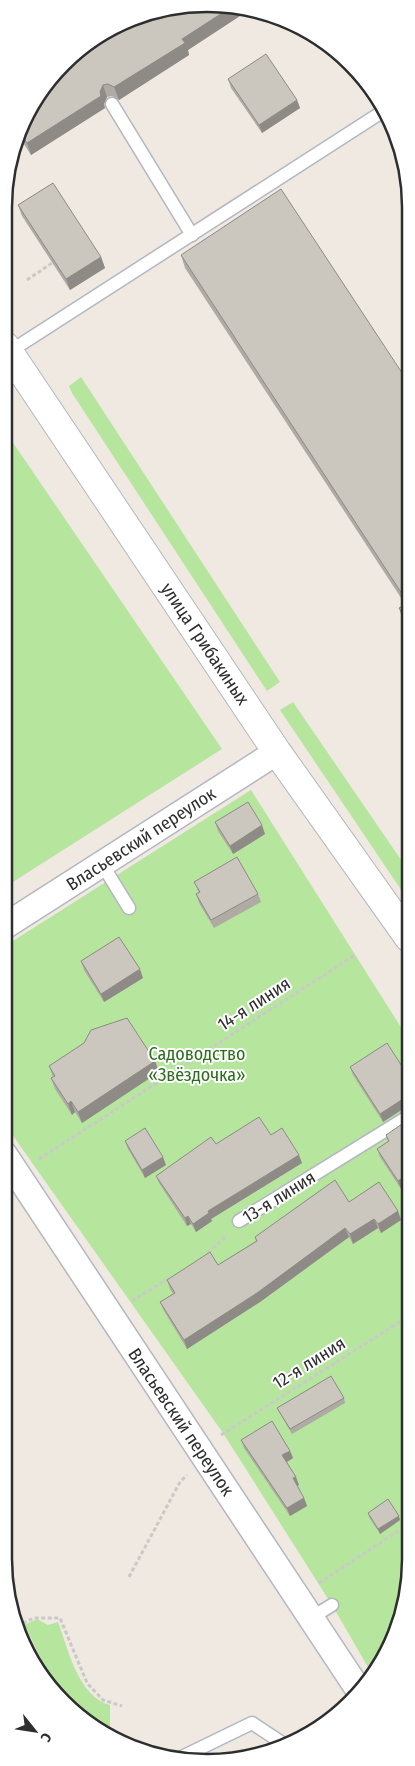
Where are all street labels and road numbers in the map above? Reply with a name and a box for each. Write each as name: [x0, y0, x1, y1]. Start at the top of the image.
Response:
street label: улица Грибакиных: [156, 579, 254, 709]
street label: Власьевский переулок: [62, 782, 220, 895]
street label: 14-я линия: [213, 972, 295, 1036]
street label: 13-я линия: [238, 1166, 320, 1228]
street label: 12-я линия: [269, 1332, 349, 1394]
street label: Власьевский переулок: [123, 1344, 239, 1500]

